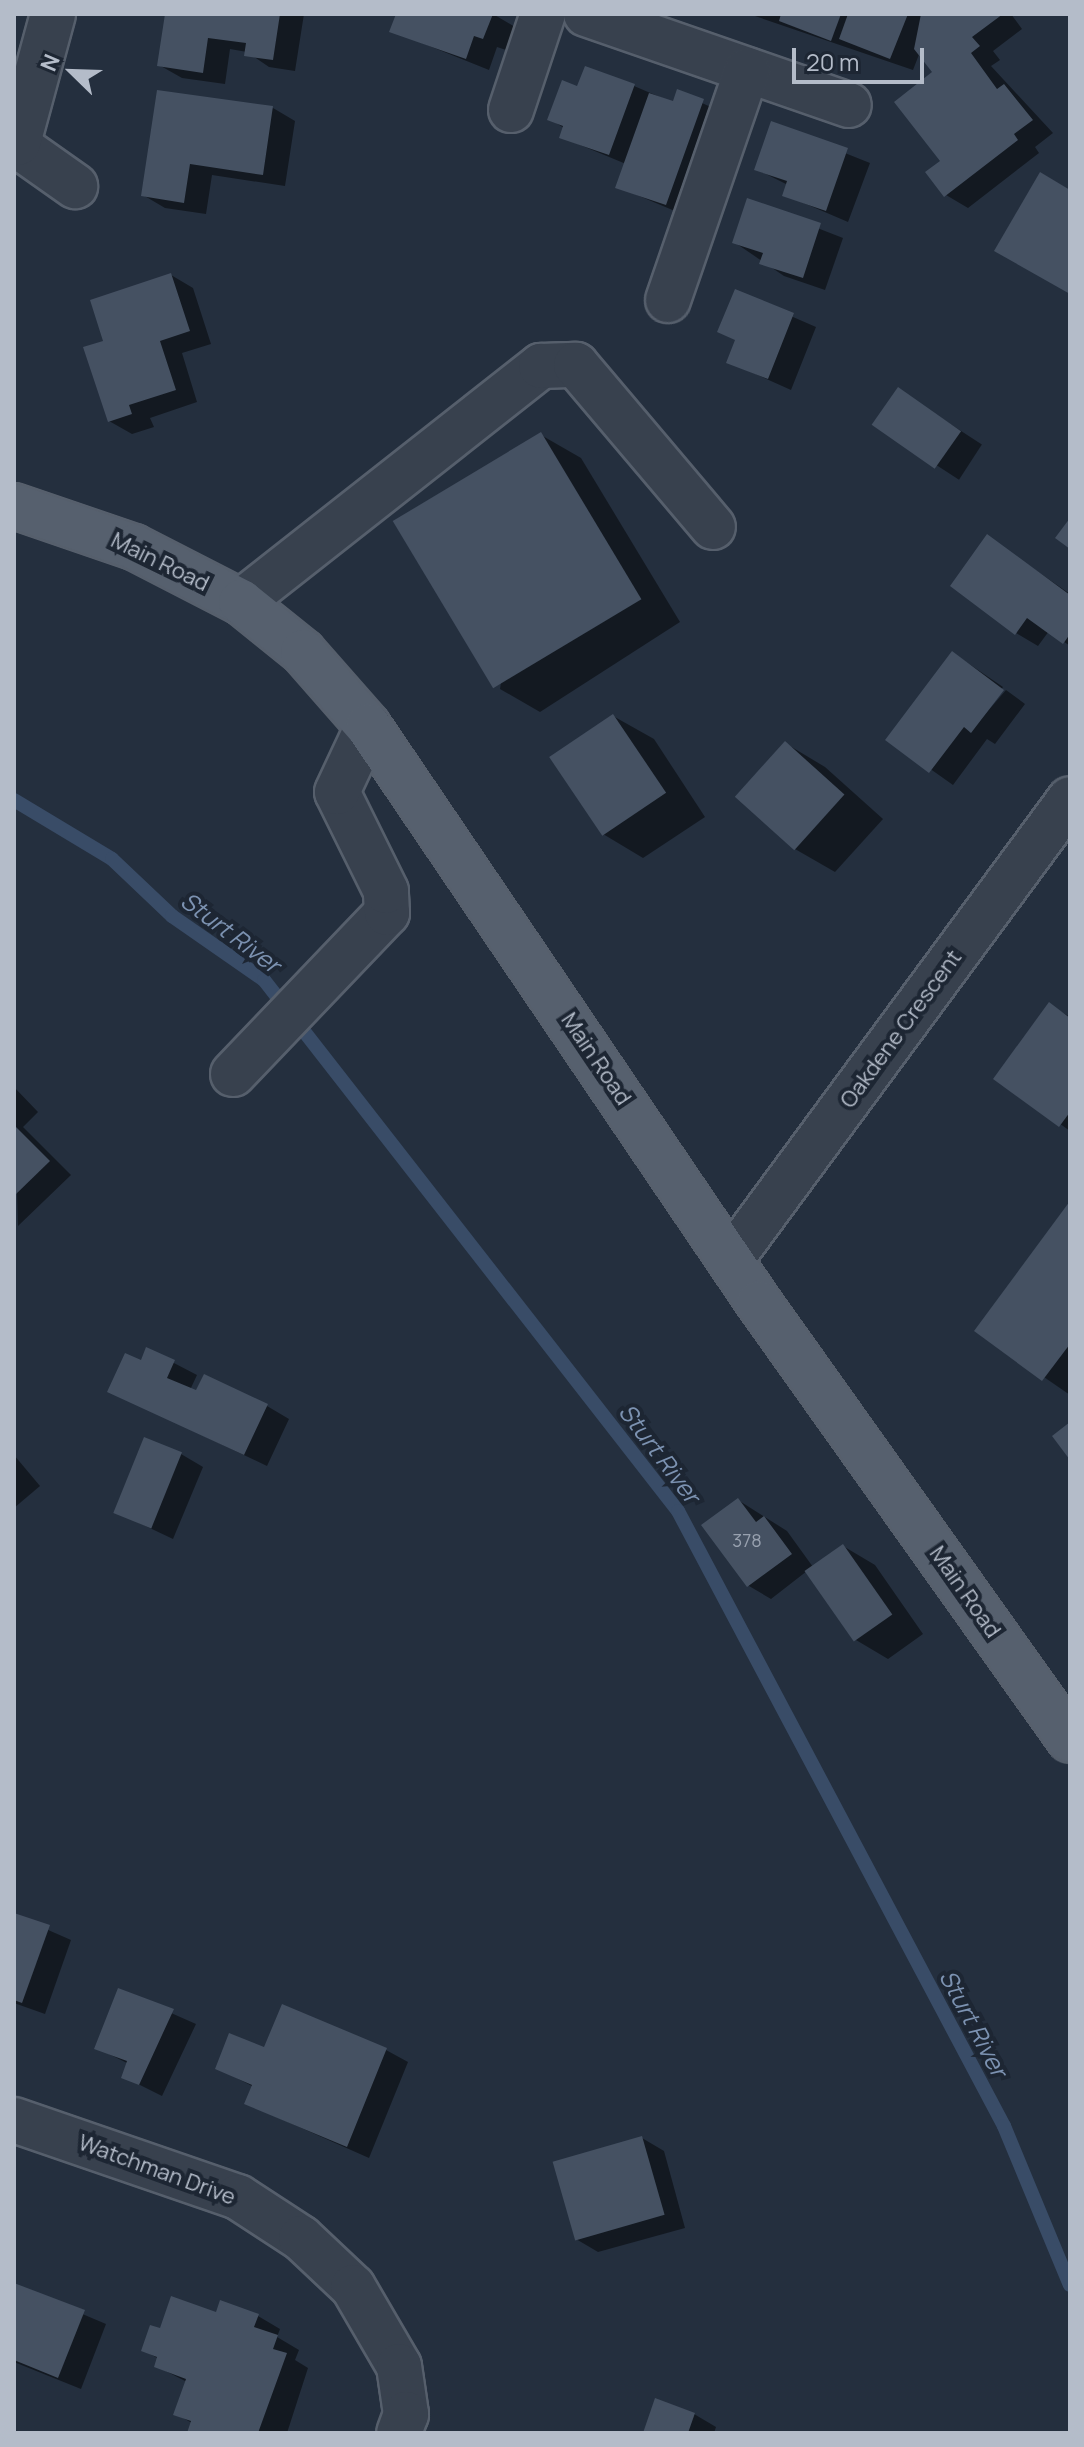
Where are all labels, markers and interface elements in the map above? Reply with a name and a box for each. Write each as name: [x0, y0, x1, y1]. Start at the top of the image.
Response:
north arrow: [32, 32, 112, 112]
scale bar: [796, 32, 928, 82]
text: 20 m: [806, 45, 859, 78]
text: N: [33, 49, 67, 76]
street label: Main Road: [107, 527, 213, 597]
water label: Sturt River: [176, 885, 286, 979]
street label: Oakdene Crescent: [835, 945, 967, 1113]
street label: Main Road: [556, 1008, 636, 1110]
water label: Sturt River: [613, 1398, 707, 1508]
house number: 378: [732, 1529, 762, 1551]
street label: Main Road: [924, 1541, 1006, 1643]
water label: Sturt River: [934, 1965, 1014, 2081]
street label: Watchman Drive: [75, 2129, 239, 2211]

